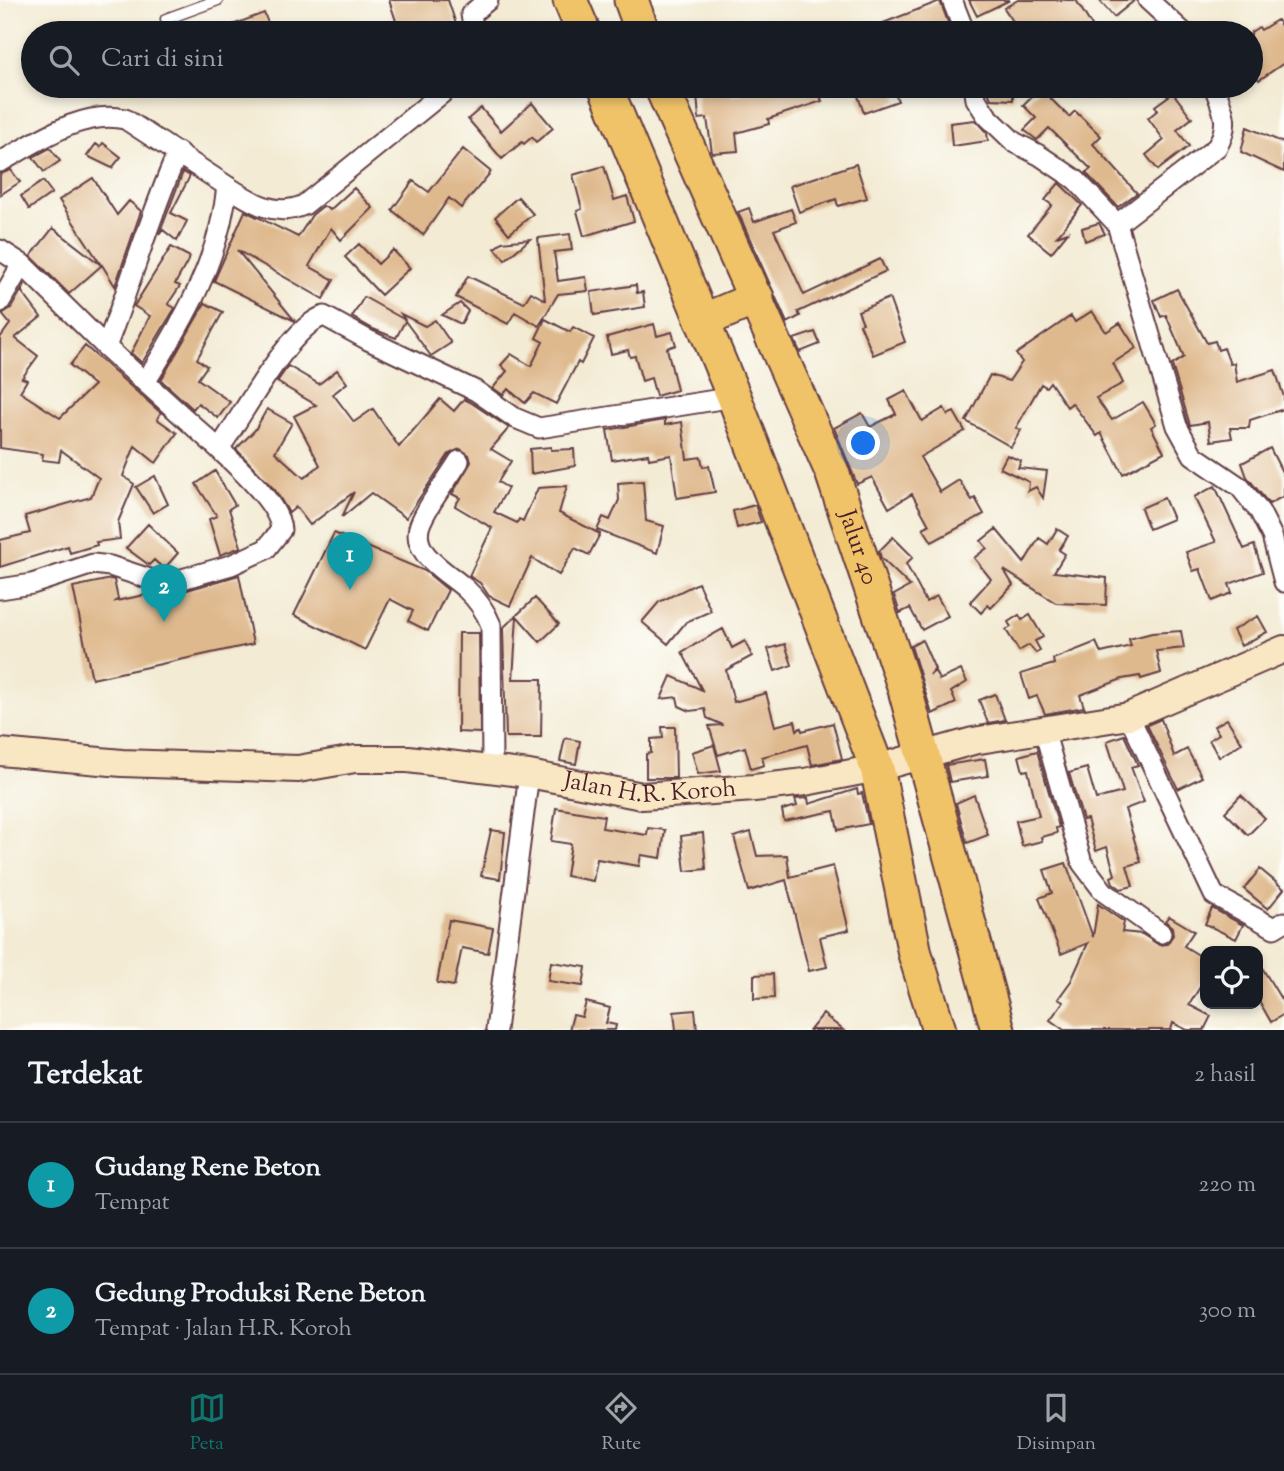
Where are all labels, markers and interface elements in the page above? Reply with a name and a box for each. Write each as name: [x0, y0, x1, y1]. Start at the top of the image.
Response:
search box: [21, 21, 1263, 98]
icon: search: [45, 41, 83, 79]
text: Cari di sini: [101, 41, 224, 78]
your location: [846, 426, 880, 460]
street label: Jalur 40: [828, 504, 886, 590]
pin: 1: [327, 532, 373, 590]
pin: 2: [141, 564, 187, 622]
street label: Jalan H.R. Koroh: [559, 764, 738, 813]
map controls: [1200, 946, 1263, 1009]
button: locate: [1200, 946, 1263, 1009]
text: Terdekat: [28, 1054, 142, 1097]
text: 2 hasil: [1194, 1059, 1256, 1092]
text: Gudang Rene Beton: [95, 1150, 321, 1187]
text: 1: [47, 1169, 55, 1202]
text: 220 m: [1198, 1169, 1256, 1202]
text: Tempat: [95, 1187, 170, 1220]
text: Gedung Produksi Rene Beton: [95, 1276, 426, 1313]
text: 2: [46, 1295, 56, 1328]
text: 300 m: [1199, 1295, 1256, 1328]
text: Tempat · Jalan H.R. Koroh: [95, 1313, 352, 1346]
tab: Peta: [188, 1389, 226, 1458]
tab: Rute: [602, 1389, 641, 1458]
tab: Disimpan: [1017, 1389, 1096, 1458]

